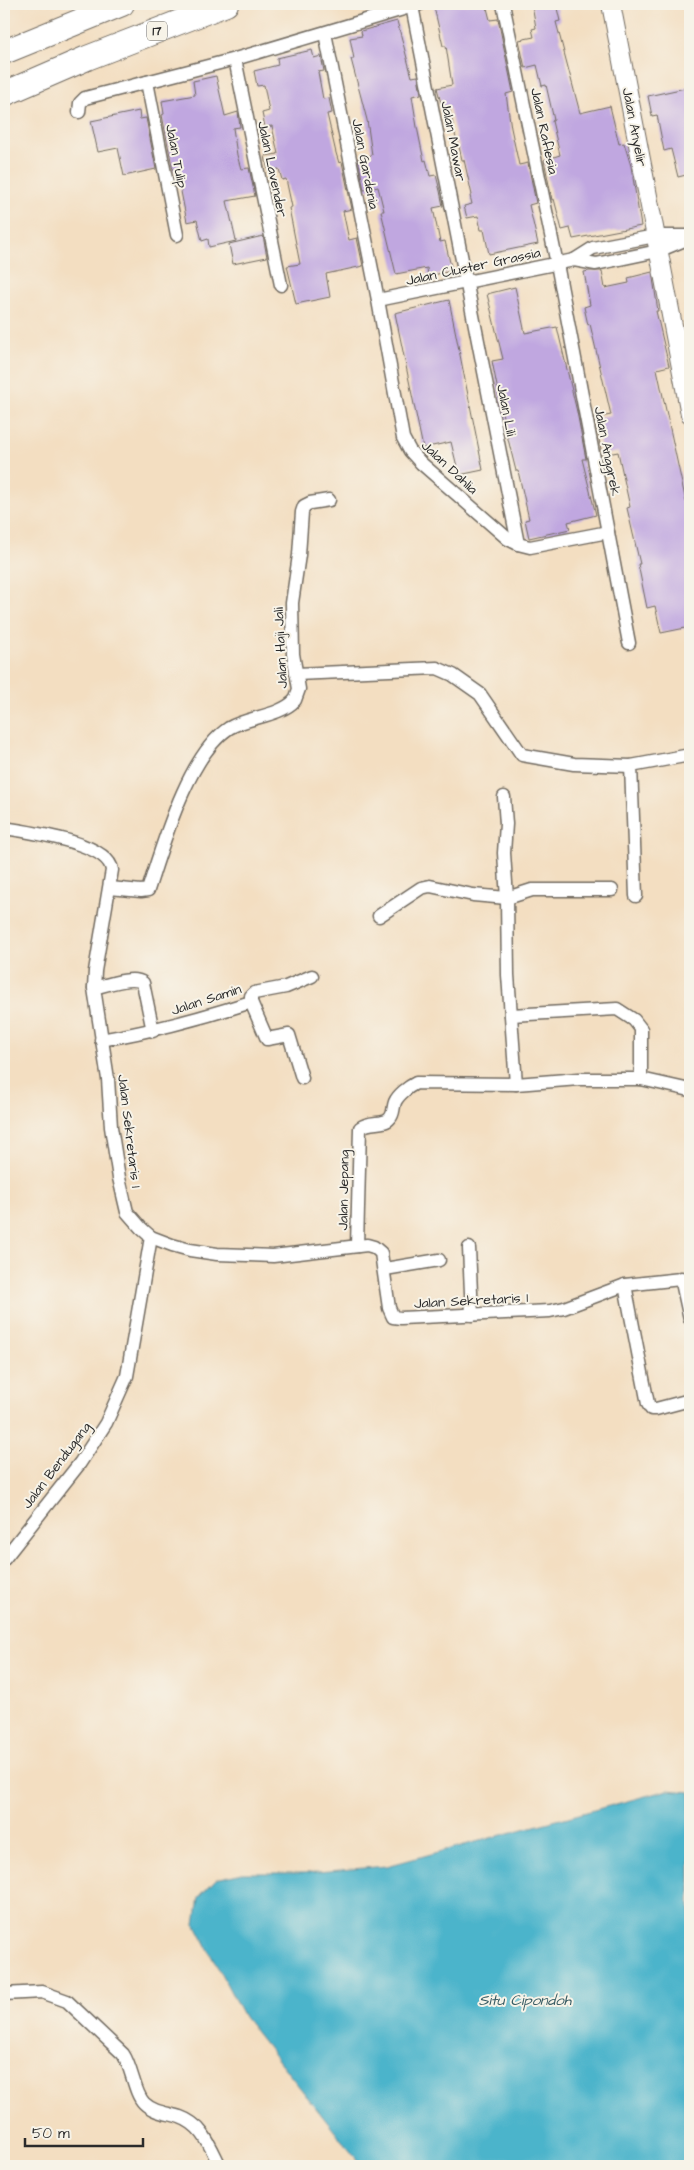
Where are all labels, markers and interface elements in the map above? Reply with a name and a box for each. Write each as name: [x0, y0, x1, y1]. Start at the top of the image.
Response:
road number: 17: [147, 22, 167, 40]
street label: Jalan Raflesia: [525, 86, 563, 176]
street label: Jalan Anyelir: [617, 86, 651, 169]
street label: Jalan Mawar: [435, 99, 471, 183]
street label: Jalan Gardenia: [346, 117, 384, 211]
street label: Jalan Lavender: [252, 119, 292, 219]
street label: Jalan Tulip: [160, 123, 192, 190]
street label: Jalan Cluster Grassia: [404, 243, 542, 291]
street label: Jalan Lili: [491, 382, 521, 438]
street label: Jalan Anggrek: [589, 405, 626, 498]
street label: Jalan Dahlia: [417, 436, 482, 499]
street label: Jalan Haji Jali: [269, 607, 293, 689]
street label: Jalan Samin: [169, 979, 244, 1021]
street label: Jalan Sekretaris 1: [112, 1073, 146, 1189]
street label: Jalan Jepang: [333, 1150, 355, 1230]
street label: Jalan Sekretaris 1: [414, 1288, 529, 1314]
street label: Jalan Bendugang: [18, 1418, 96, 1513]
water label: Situ Cipondoh: [479, 1990, 572, 2011]
scale bar: [25, 2115, 142, 2147]
text: 50 m: [32, 2123, 70, 2144]

